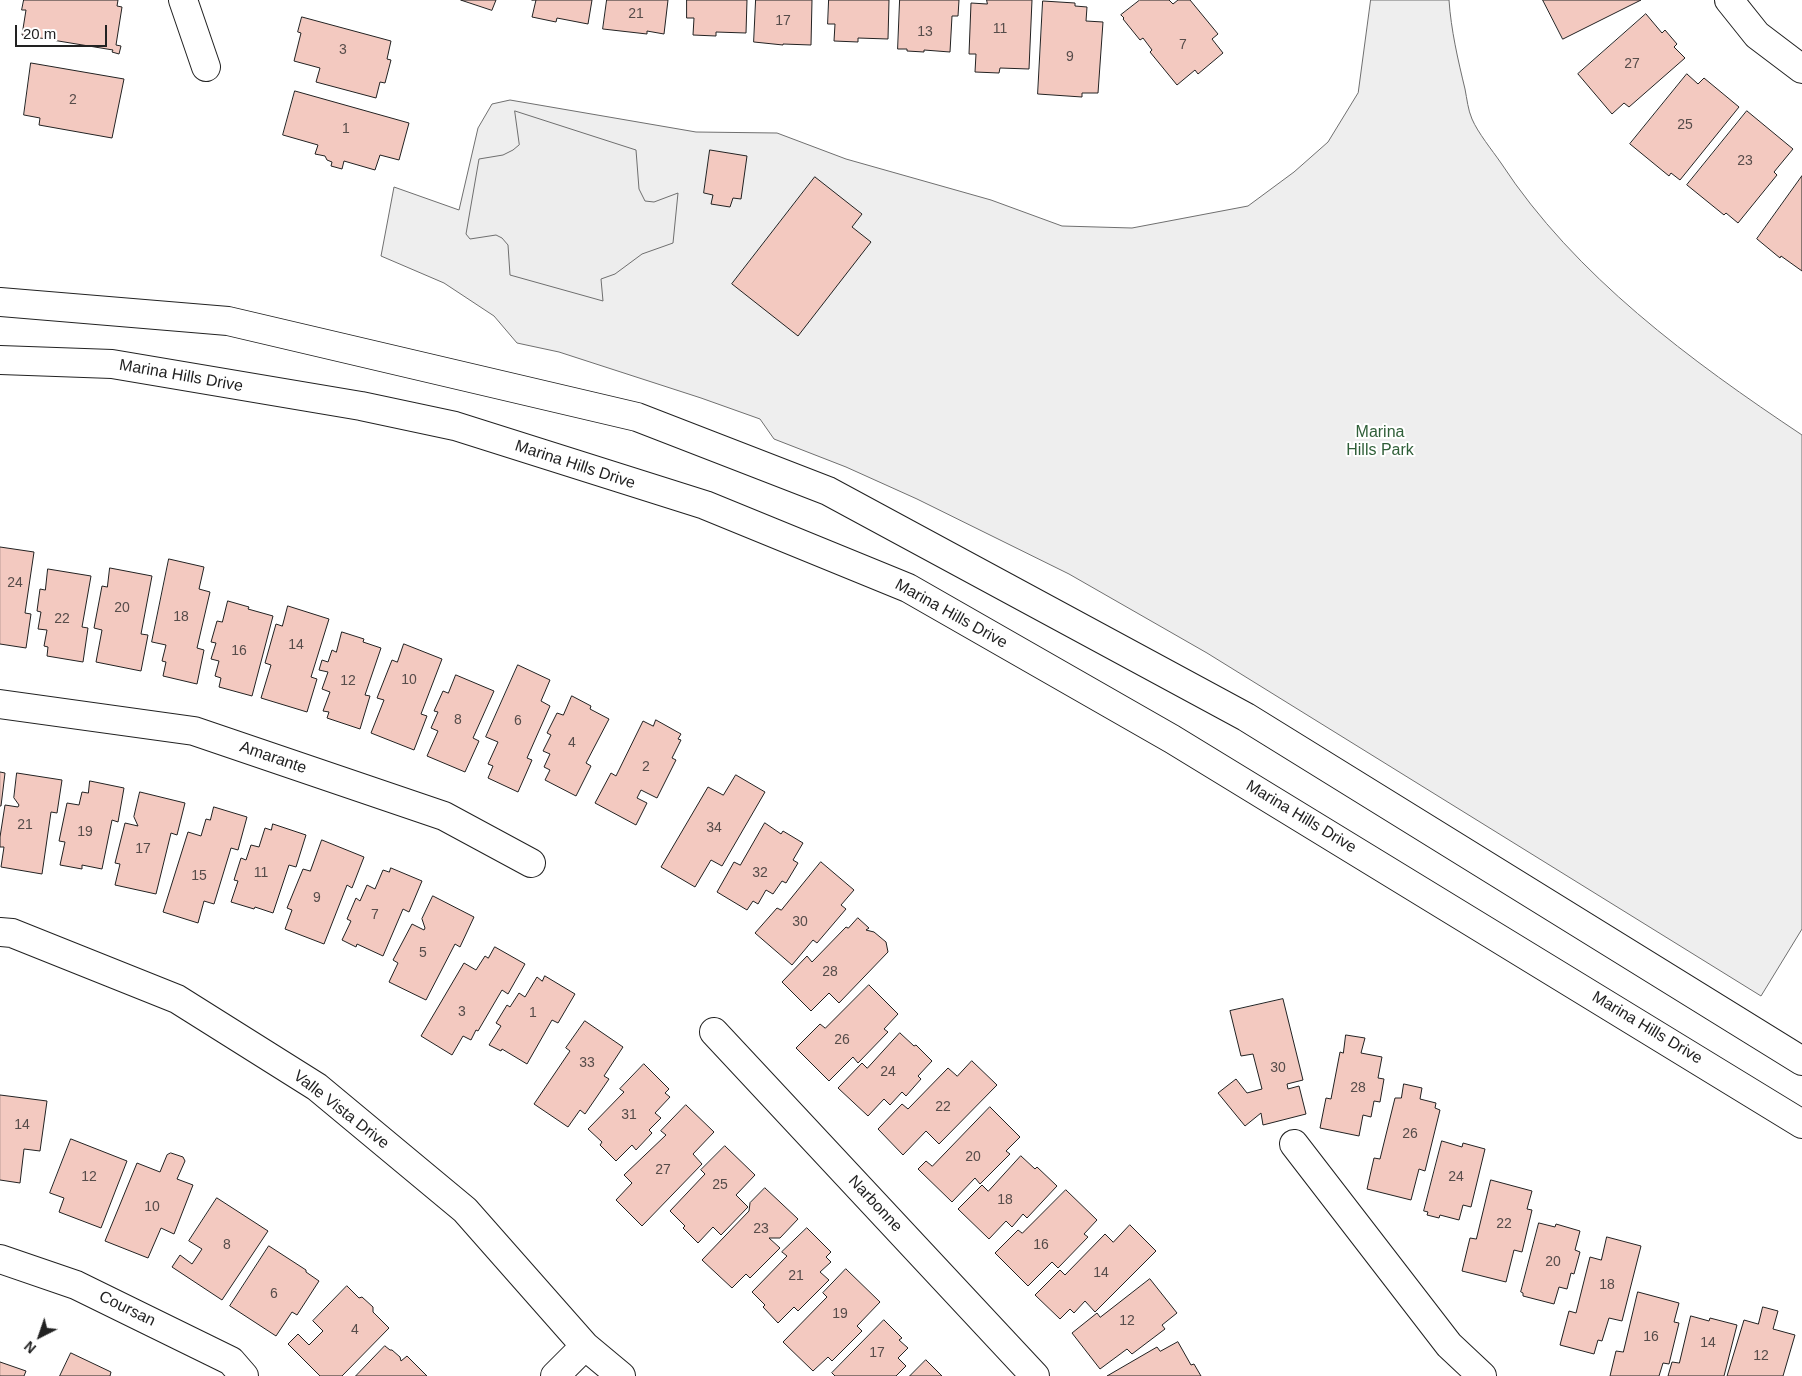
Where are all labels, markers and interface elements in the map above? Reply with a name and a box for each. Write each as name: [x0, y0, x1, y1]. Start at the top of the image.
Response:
house number: 21: [628, 6, 644, 22]
house number: 17: [775, 13, 791, 29]
scale bar: [18, 15, 110, 47]
house number: 11: [993, 21, 1007, 37]
house number: 13: [917, 24, 933, 40]
text: 20 m: [23, 25, 56, 42]
house number: 7: [1179, 37, 1187, 53]
house number: 3: [339, 42, 347, 58]
house number: 9: [1066, 49, 1074, 65]
house number: 27: [1624, 56, 1640, 72]
house number: 2: [69, 92, 77, 108]
house number: 25: [1677, 117, 1693, 133]
house number: 1: [342, 121, 350, 137]
house number: 23: [1737, 153, 1753, 169]
street label: Marina Hills Drive: [118, 356, 244, 396]
park label: Marina Hills Park: [1346, 423, 1414, 461]
street label: Marina Hills Drive: [512, 437, 638, 493]
house number: 24: [7, 575, 23, 591]
street label: Marina Hills Drive: [892, 575, 1010, 653]
house number: 20: [114, 600, 130, 616]
house number: 18: [173, 609, 189, 625]
house number: 22: [54, 611, 70, 627]
house number: 14: [288, 637, 304, 653]
house number: 16: [231, 643, 247, 659]
house number: 10: [401, 672, 417, 688]
house number: 12: [340, 673, 356, 689]
house number: 8: [454, 712, 462, 728]
house number: 6: [514, 713, 522, 729]
house number: 4: [568, 735, 576, 751]
street label: Amarante: [237, 738, 309, 778]
house number: 2: [642, 759, 650, 775]
street label: Marina Hills Drive: [1242, 776, 1360, 858]
house number: 21: [17, 817, 33, 833]
house number: 34: [706, 820, 722, 836]
house number: 19: [77, 824, 93, 840]
house number: 17: [135, 841, 151, 857]
house number: 11: [254, 865, 268, 881]
house number: 32: [752, 865, 768, 881]
house number: 15: [191, 868, 207, 884]
house number: 9: [313, 890, 321, 906]
house number: 7: [371, 907, 379, 923]
house number: 30: [792, 914, 808, 930]
house number: 5: [419, 945, 427, 961]
house number: 28: [822, 964, 838, 980]
street label: Marina Hills Drive: [1588, 987, 1706, 1069]
house number: 3: [458, 1004, 466, 1020]
house number: 1: [529, 1005, 537, 1021]
house number: 26: [834, 1032, 850, 1048]
house number: 33: [579, 1055, 595, 1071]
house number: 30: [1270, 1060, 1286, 1076]
house number: 24: [880, 1064, 896, 1080]
street label: Valle Vista Drive: [289, 1067, 393, 1153]
house number: 28: [1350, 1080, 1366, 1096]
house number: 22: [935, 1099, 951, 1115]
house number: 31: [621, 1107, 637, 1123]
house number: 14: [14, 1117, 30, 1133]
house number: 26: [1402, 1126, 1418, 1142]
house number: 20: [965, 1149, 981, 1165]
house number: 27: [655, 1162, 671, 1178]
house number: 12: [81, 1169, 97, 1185]
house number: 24: [1448, 1169, 1464, 1185]
street label: Narbonne: [844, 1172, 906, 1236]
house number: 25: [712, 1177, 728, 1193]
house number: 18: [997, 1192, 1013, 1208]
house number: 10: [144, 1199, 160, 1215]
house number: 22: [1496, 1216, 1512, 1232]
house number: 23: [753, 1221, 769, 1237]
house number: 8: [223, 1237, 231, 1253]
house number: 16: [1033, 1237, 1049, 1253]
house number: 20: [1545, 1254, 1561, 1270]
house number: 14: [1093, 1265, 1109, 1281]
house number: 21: [788, 1268, 804, 1284]
house number: 18: [1599, 1277, 1615, 1293]
house number: 6: [270, 1286, 278, 1302]
street label: Coursan: [96, 1287, 158, 1331]
house number: 19: [832, 1306, 848, 1322]
north arrow: [15, 1311, 65, 1361]
house number: 12: [1119, 1313, 1135, 1329]
house number: 4: [351, 1322, 359, 1338]
house number: 16: [1643, 1329, 1659, 1345]
house number: 14: [1700, 1335, 1716, 1351]
text: N: [21, 1338, 39, 1357]
house number: 17: [869, 1345, 885, 1361]
house number: 12: [1753, 1348, 1769, 1364]

